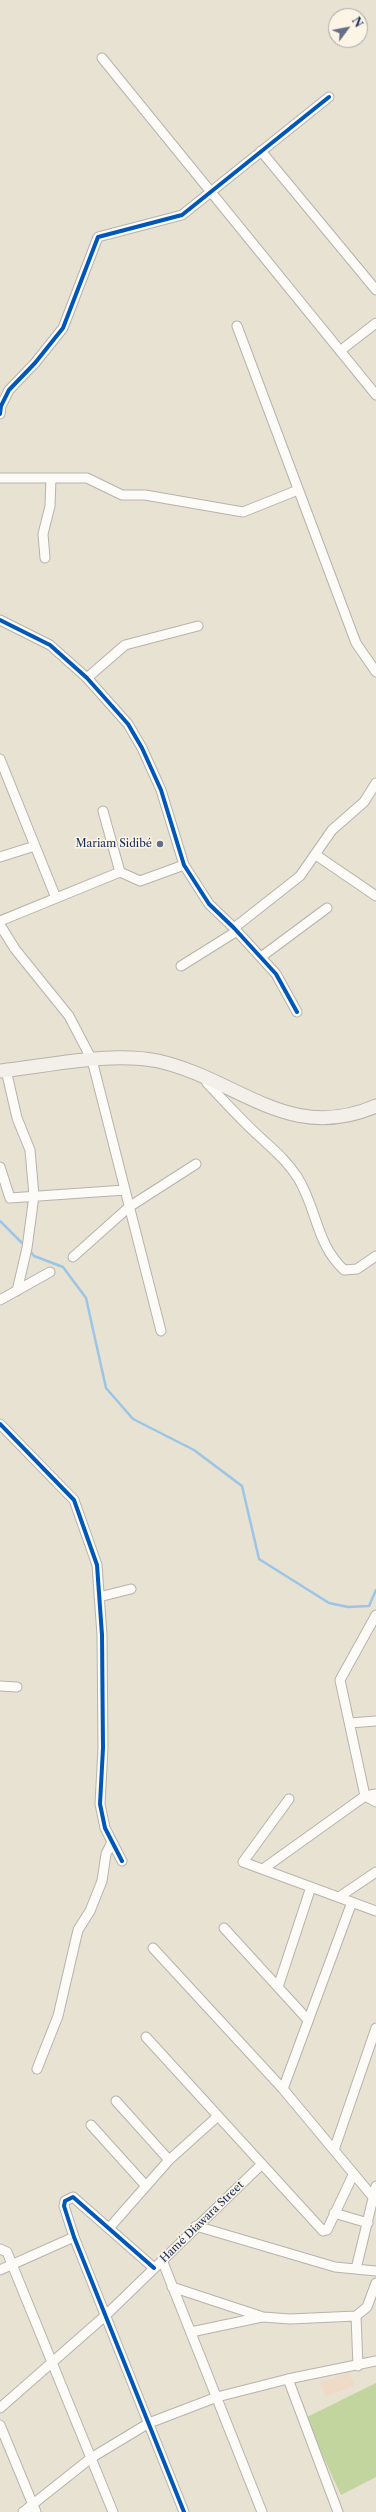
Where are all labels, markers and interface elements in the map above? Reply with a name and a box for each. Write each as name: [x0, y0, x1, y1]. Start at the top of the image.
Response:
north arrow: [328, 8, 368, 48]
text: N: [349, 14, 366, 30]
place label: Mariam Sidibé: [75, 837, 152, 851]
marker: Mariam Sidibé: [155, 839, 165, 849]
street label: Hamé Diawara Street: [157, 2179, 247, 2265]

